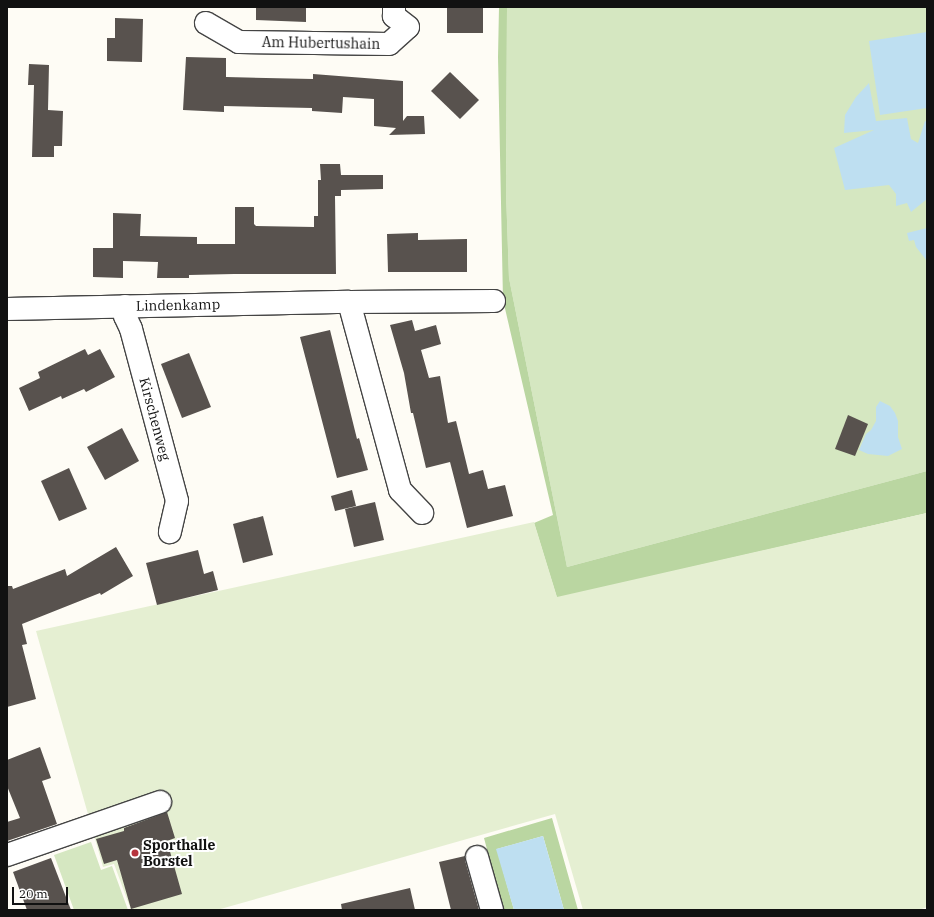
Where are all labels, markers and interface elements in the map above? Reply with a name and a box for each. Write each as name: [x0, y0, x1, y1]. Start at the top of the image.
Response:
street label: Am Hubertushain: [262, 34, 380, 52]
street label: Lindenkamp: [136, 296, 220, 314]
street label: Kirschenweg: [136, 376, 174, 462]
place label: Sporthalle Borstel: [143, 837, 215, 870]
marker: Sporthalle Borstel: [130, 848, 140, 858]
scale bar: [14, 879, 70, 905]
text: 20 m: [19, 886, 48, 901]

